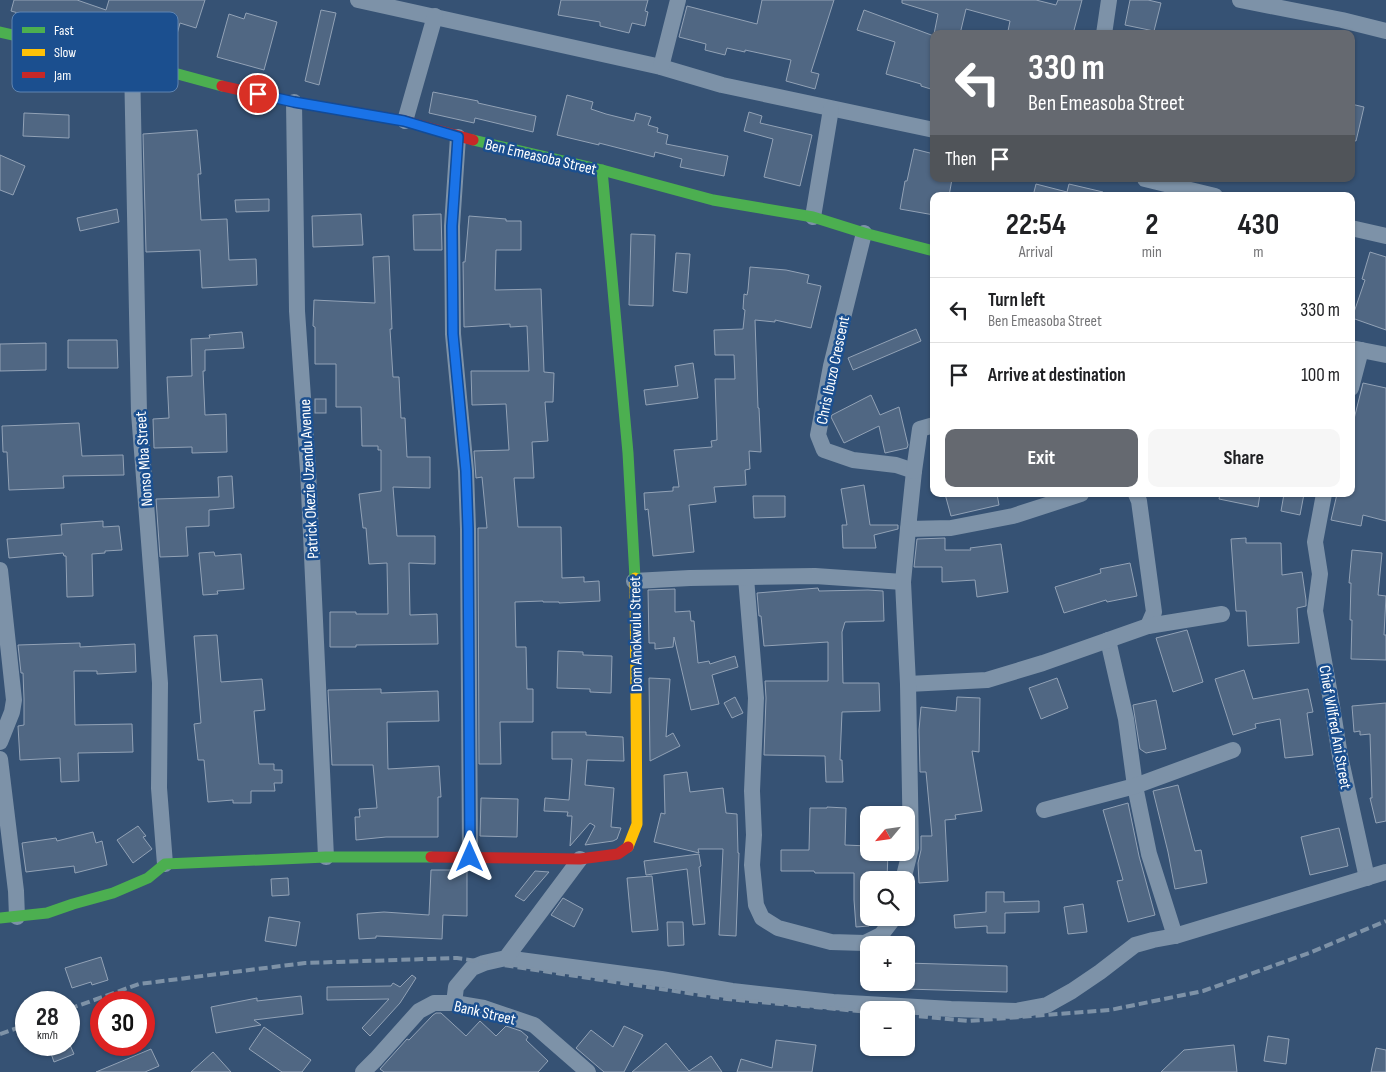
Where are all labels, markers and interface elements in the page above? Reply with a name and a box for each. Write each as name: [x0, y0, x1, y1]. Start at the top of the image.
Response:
legend: [12, 12, 178, 92]
text: Fast: [54, 22, 74, 39]
text: Slow: [54, 44, 76, 61]
text: 330 m: [1028, 47, 1105, 90]
icon: left: [945, 50, 1010, 115]
text: Jam: [53, 67, 71, 84]
pin: [237, 73, 279, 115]
icon: arrive: [244, 80, 272, 108]
text: Ben Emeasoba Street: [1028, 90, 1185, 117]
street label: Ben Emeasoba Street: [483, 135, 598, 180]
icon: arrive: [986, 145, 1014, 173]
text: Then: [945, 148, 976, 171]
text: 22:54: [1006, 207, 1066, 243]
text: 2: [1145, 207, 1158, 243]
text: 430: [1238, 207, 1279, 243]
text: Arrival: [1019, 243, 1053, 262]
text: min: [1142, 243, 1162, 262]
text: m: [1253, 243, 1264, 262]
text: Turn left: [988, 289, 1045, 312]
icon: left: [945, 296, 973, 324]
text: 330 m: [1300, 299, 1340, 322]
text: Ben Emeasoba Street: [988, 312, 1102, 331]
street label: Chris Ibuzo Crescent: [813, 314, 854, 426]
icon: arrive: [945, 361, 973, 389]
text: Arrive at destination: [988, 364, 1126, 387]
text: 100 m: [1301, 364, 1340, 387]
street label: Patrick Okezie Uzendu Avenue: [296, 399, 323, 559]
street label: Nonso Mba Street: [132, 411, 157, 507]
button: Exit: [945, 429, 1138, 487]
button: Share: [1148, 429, 1340, 487]
street label: Dom Anokwulu Street: [626, 576, 647, 692]
street label: Chief Wilfred Ani Street: [1314, 664, 1355, 791]
north arrow: [860, 806, 915, 861]
map controls: [860, 806, 915, 1056]
position arrow: [443, 830, 495, 882]
button: search: [860, 871, 915, 926]
button: +: [860, 936, 915, 991]
speed limit sign: 30: [90, 991, 155, 1056]
street label: Bank Street: [452, 997, 517, 1030]
button: −: [860, 1001, 915, 1056]
text: 28: [36, 1002, 59, 1033]
text: km/h: [37, 1028, 58, 1043]

